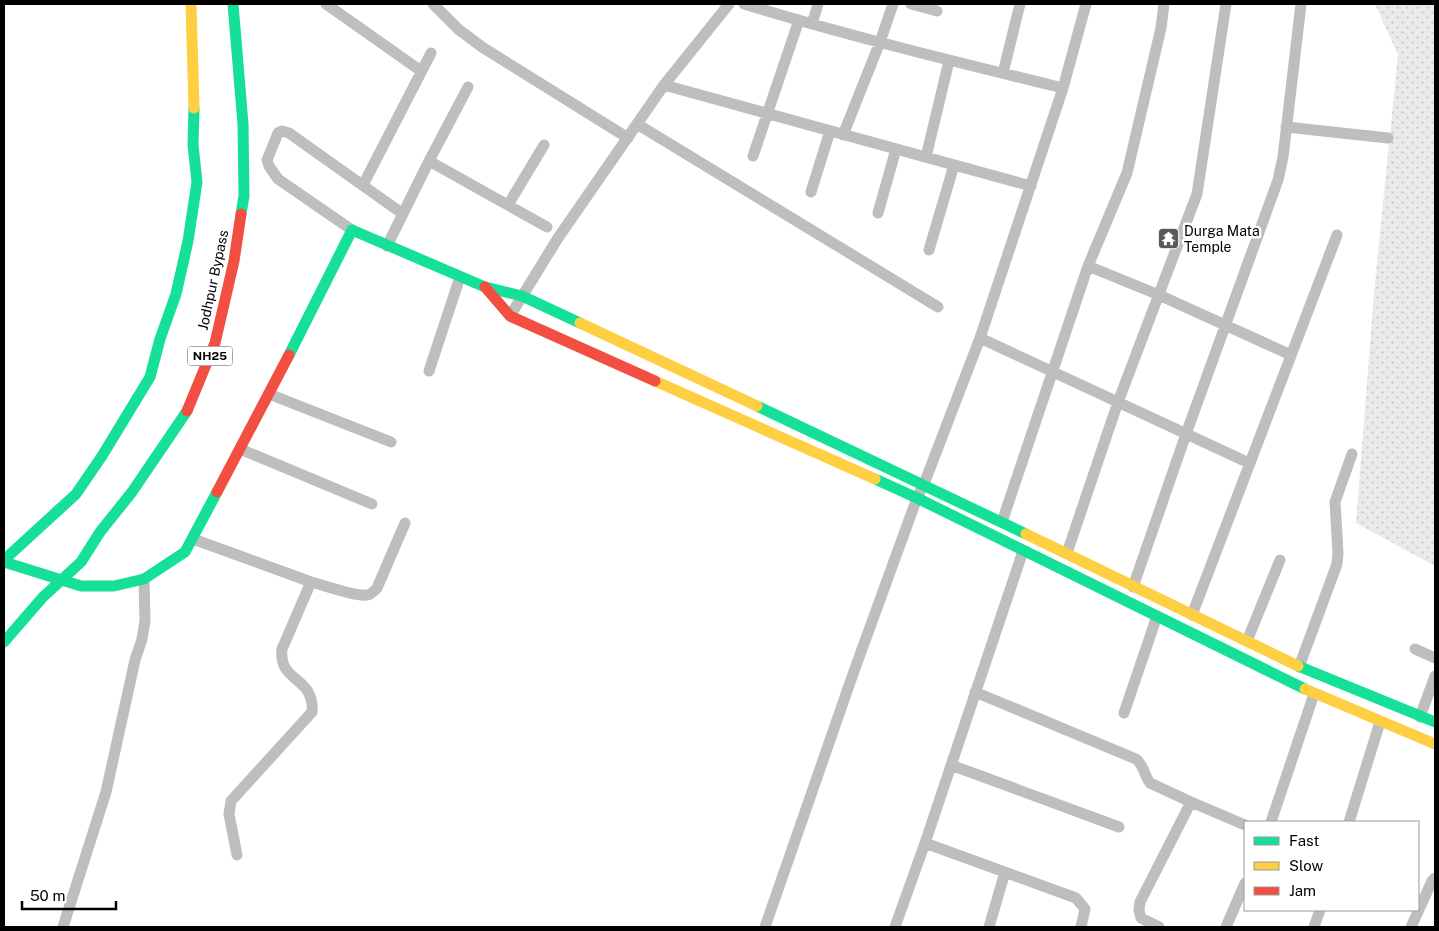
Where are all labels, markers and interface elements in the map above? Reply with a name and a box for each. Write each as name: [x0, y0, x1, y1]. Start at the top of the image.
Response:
place label: Durga Mata Temple: [1184, 223, 1260, 255]
temple icon: Durga Mata Temple: [1156, 227, 1180, 251]
street label: Jodhpur Bypass: [195, 228, 231, 332]
road number: NH25: [188, 346, 232, 366]
legend: [1244, 821, 1419, 911]
text: Fast: [1289, 832, 1319, 849]
text: Slow: [1289, 857, 1324, 874]
scale bar: [22, 878, 116, 910]
text: Jam: [1289, 882, 1316, 899]
text: 50 m: [30, 887, 65, 904]

